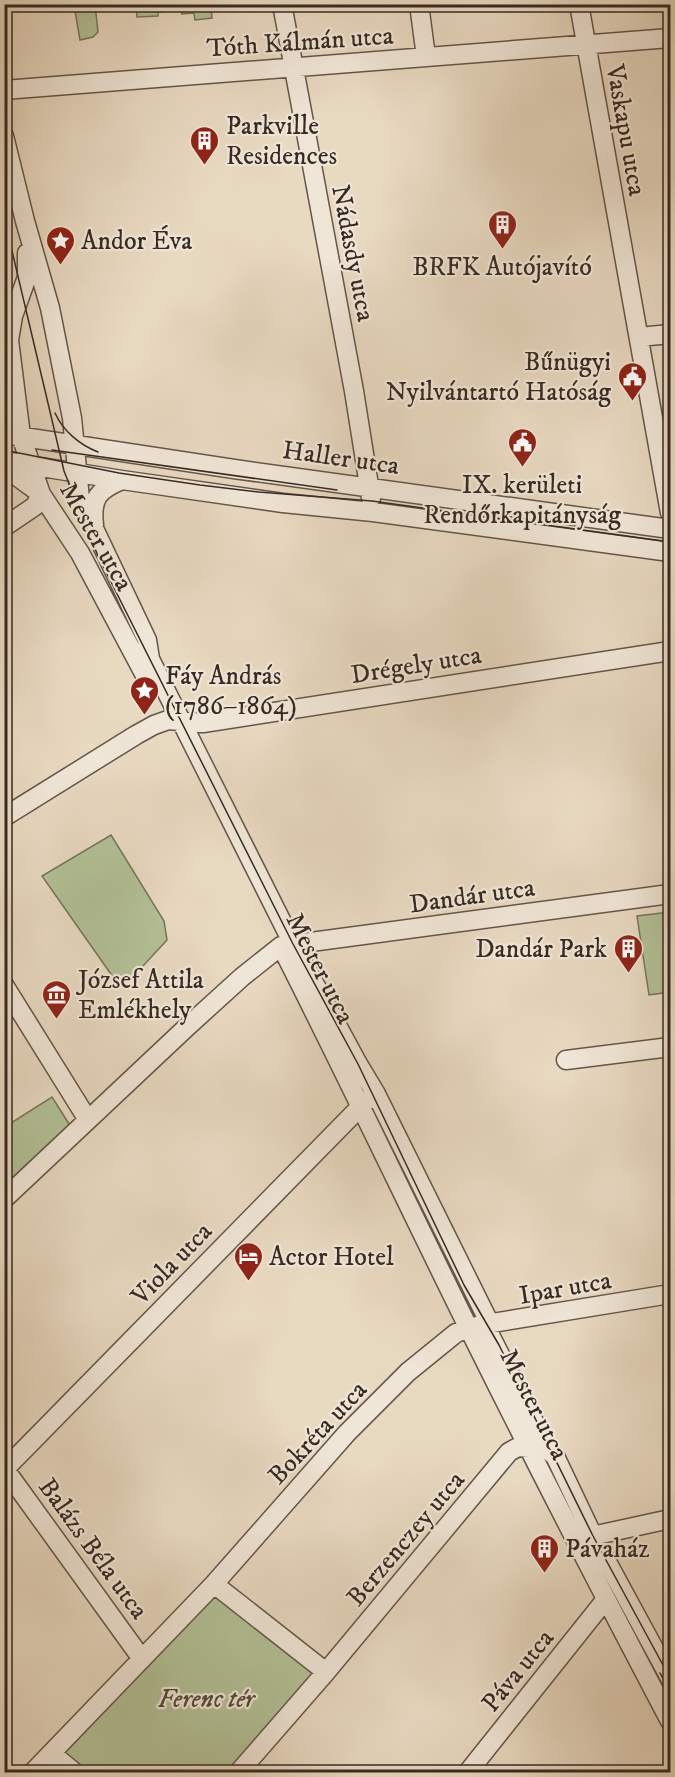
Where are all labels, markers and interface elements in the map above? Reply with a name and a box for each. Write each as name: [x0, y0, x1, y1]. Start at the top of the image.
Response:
street label: Tóth Kálmán utca: [206, 20, 395, 65]
street label: Vaskapu utca: [598, 61, 653, 199]
place label: Parkville Residences: [226, 110, 337, 173]
building icon: Parkville Residences: [189, 124, 221, 166]
street label: Nádasdy utca: [323, 182, 382, 324]
building icon: BRFK Autójavító: [486, 208, 518, 250]
place icon: Andor Éva: [44, 224, 76, 266]
place label: Andor Éva: [81, 225, 192, 258]
place label: BRFK Autójavító: [412, 251, 592, 284]
place label: Bűnügyi Nyilvántartó Hatóság: [386, 346, 611, 409]
public building icon: Bűnügyi Nyilvántartó Hatóság: [616, 360, 648, 402]
public building icon: IX. kerületi Rendőrkapitányság: [506, 426, 538, 468]
street label: Haller utca: [280, 434, 401, 483]
place label: IX. kerületi Rendőrkapitányság: [423, 469, 621, 532]
street label: Mester utca: [51, 476, 140, 597]
street label: Drégely utca: [349, 639, 484, 692]
place label: Fáy András (1786–1864): [165, 660, 297, 723]
place icon: Fáy András (1786–1864): [128, 674, 160, 716]
street label: Dandár utca: [407, 871, 537, 922]
street label: Mester utca: [278, 908, 362, 1030]
building icon: Dandár Park: [612, 932, 644, 974]
place label: Dandár Park: [475, 933, 607, 966]
place label: József Attila Emlékhely: [76, 964, 204, 1027]
museum icon: József Attila Emlékhely: [41, 978, 73, 1020]
street label: Viola utca: [124, 1216, 220, 1313]
hotel icon: Actor Hotel: [232, 1240, 264, 1282]
place label: Actor Hotel: [269, 1241, 394, 1274]
street label: Ipar utca: [517, 1264, 614, 1313]
street label: Mester utca: [492, 1344, 576, 1466]
street label: Bokréta utca: [262, 1374, 375, 1492]
street label: Berzenczey utca: [340, 1465, 472, 1613]
street label: Balázs Béla utca: [30, 1472, 155, 1626]
building icon: Pávaház: [528, 1532, 560, 1574]
place label: Pávaház: [565, 1533, 650, 1566]
street label: Páva utca: [475, 1623, 562, 1719]
park label: Ferenc tér: [158, 1683, 256, 1716]

